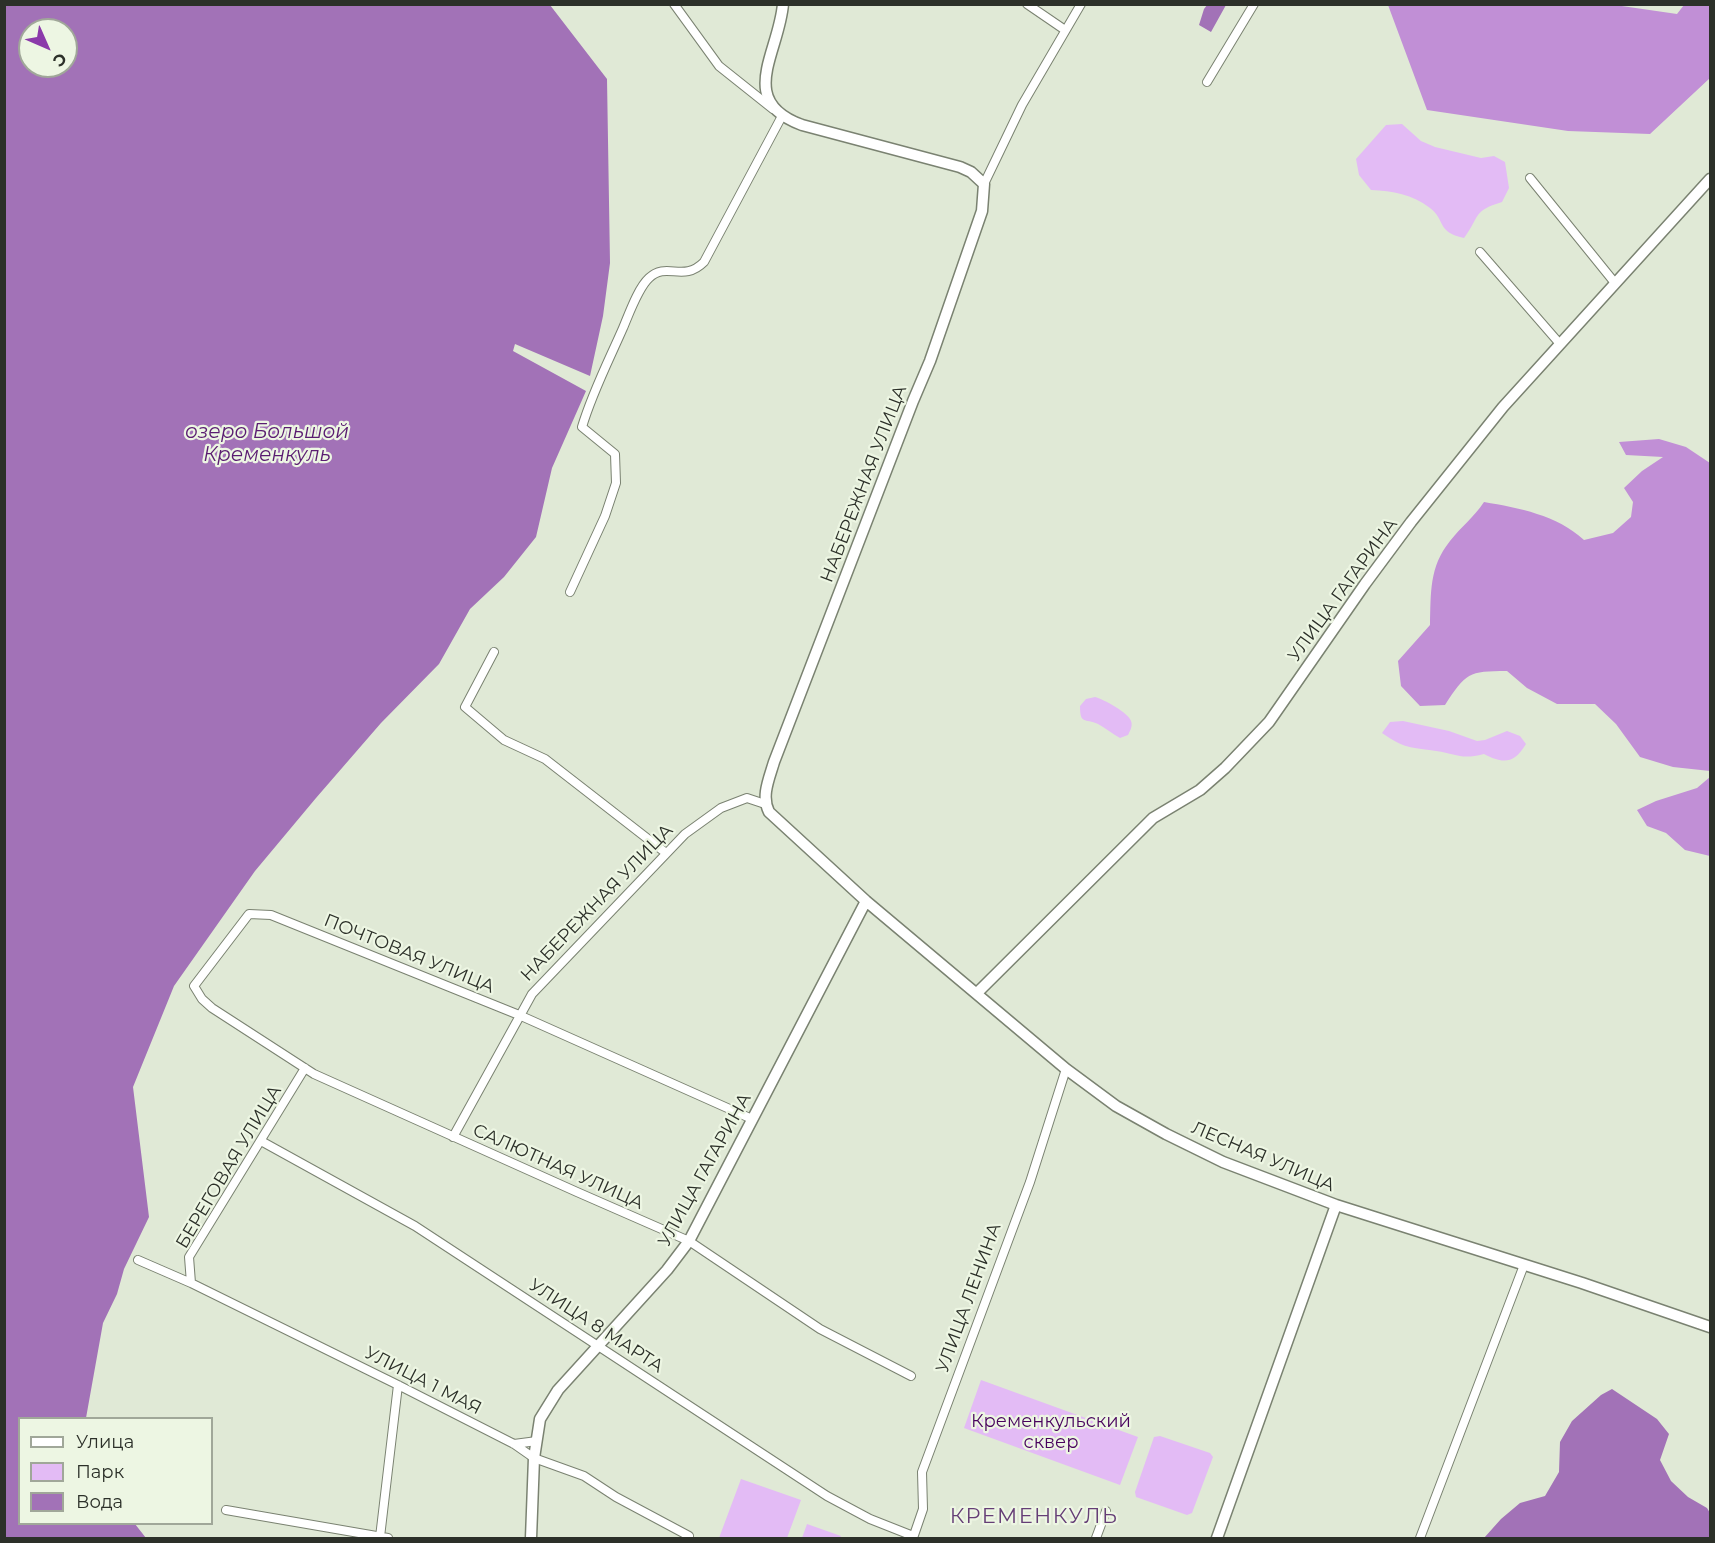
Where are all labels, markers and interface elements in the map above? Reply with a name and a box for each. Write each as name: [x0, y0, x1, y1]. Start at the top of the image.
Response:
north arrow: [18, 18, 78, 78]
text: С: [49, 49, 70, 70]
street label: НАБЕРЕЖНАЯ УЛИЦА: [816, 382, 912, 586]
water label: озеро Большой Кременкуль: [185, 420, 349, 467]
street label: УЛИЦА ГАГАРИНА: [1284, 514, 1402, 666]
street label: НАБЕРЕЖНАЯ УЛИЦА: [516, 820, 678, 986]
street label: ПОЧТОВАЯ УЛИЦА: [321, 910, 497, 998]
street label: БЕРЕГОВАЯ УЛИЦА: [172, 1082, 286, 1252]
street label: УЛИЦА ГАГАРИНА: [654, 1090, 756, 1250]
street label: ЛЕСНАЯ УЛИЦА: [1188, 1117, 1338, 1197]
street label: САЛЮТНАЯ УЛИЦА: [469, 1120, 647, 1214]
street label: УЛИЦА ЛЕНИНА: [932, 1220, 1006, 1376]
street label: УЛИЦА 8 МАРТА: [525, 1274, 667, 1378]
street label: УЛИЦА 1 МАЯ: [361, 1342, 485, 1420]
park label: Кременкульский сквер: [971, 1411, 1131, 1454]
legend: [18, 1417, 213, 1525]
text: Улица: [76, 1431, 134, 1453]
text: Парк: [76, 1461, 124, 1483]
text: Вода: [76, 1491, 123, 1513]
district label: КРЕМЕНКУЛЬ: [950, 1504, 1118, 1530]

